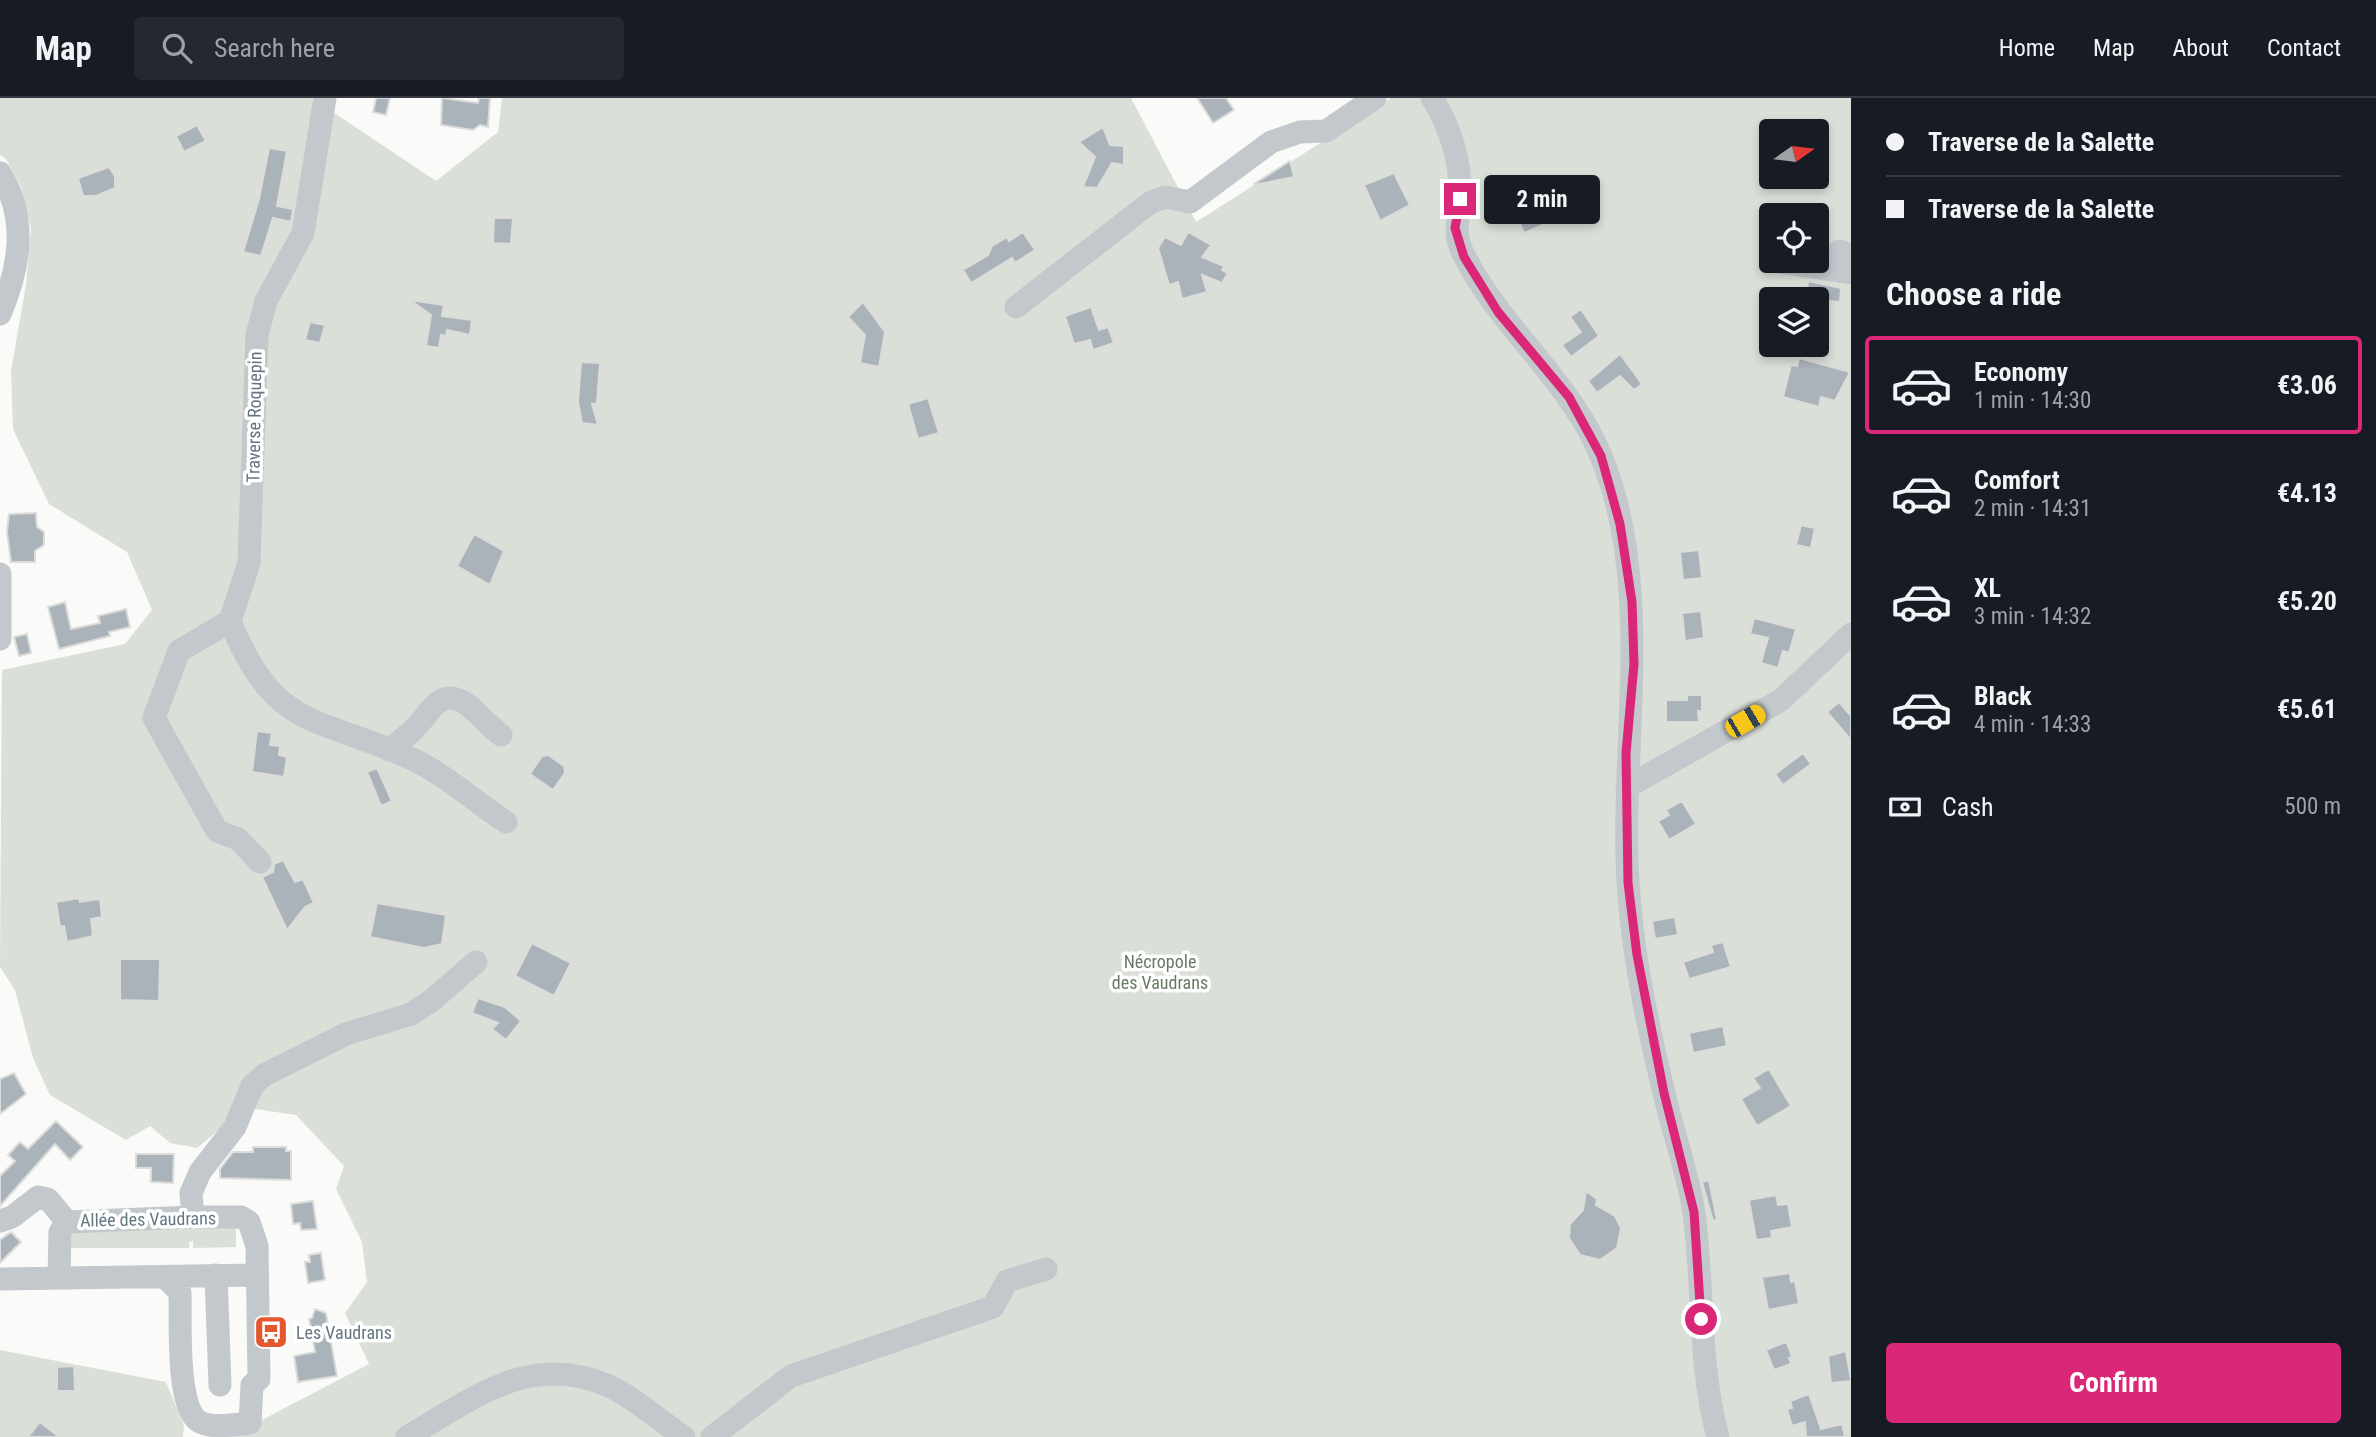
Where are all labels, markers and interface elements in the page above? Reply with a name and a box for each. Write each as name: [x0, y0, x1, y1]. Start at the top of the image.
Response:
search box: [134, 17, 624, 80]
text: Map: [35, 29, 92, 68]
icon: search: [158, 29, 196, 67]
text: Search here: [214, 33, 335, 63]
text: Home: [1999, 34, 2055, 62]
text: Map: [2093, 34, 2135, 62]
text: About: [2173, 34, 2229, 62]
text: Contact: [2267, 34, 2341, 62]
north arrow: [1759, 119, 1829, 189]
map controls: [1759, 119, 1829, 357]
text: Traverse de la Salette: [1928, 127, 2154, 157]
callout: 2 min: [1484, 174, 1600, 224]
route end: [1444, 183, 1476, 215]
text: 2 min: [1516, 186, 1568, 213]
text: Traverse de la Salette: [1928, 194, 2154, 224]
button: locate: [1759, 203, 1829, 273]
text: Choose a ride: [1886, 275, 2061, 313]
button: layers: [1759, 287, 1829, 357]
street label: Traverse Roquepin: [242, 351, 266, 483]
icon: car: [1890, 354, 1953, 417]
text: Economy: [1974, 357, 2068, 387]
text: €3.06: [2277, 370, 2337, 400]
text: 1 min · 14:30: [1974, 387, 2091, 414]
icon: car: [1890, 462, 1953, 525]
text: Comfort: [1974, 465, 2060, 495]
text: €4.13: [2277, 478, 2337, 508]
text: 2 min · 14:31: [1974, 495, 2091, 522]
icon: car: [1890, 570, 1953, 633]
text: XL: [1974, 573, 2001, 603]
text: €5.20: [2277, 586, 2337, 616]
text: 3 min · 14:32: [1974, 603, 2091, 630]
icon: car: [1890, 678, 1953, 741]
text: Black: [1974, 681, 2032, 711]
text: €5.61: [2277, 694, 2337, 724]
car: [1722, 701, 1769, 741]
text: 4 min · 14:33: [1974, 711, 2091, 738]
icon: cash: [1886, 788, 1924, 826]
text: Cash: [1942, 792, 1994, 822]
text: 500 m: [2284, 793, 2341, 820]
park label: Nécropole des Vaudrans: [1112, 951, 1208, 993]
street label: Allée des Vaudrans: [80, 1207, 216, 1231]
route start: [1685, 1303, 1717, 1335]
bus stop icon: Les Vaudrans: [252, 1313, 290, 1351]
place label: Les Vaudrans: [296, 1322, 392, 1343]
button: Confirm: [1886, 1343, 2341, 1423]

